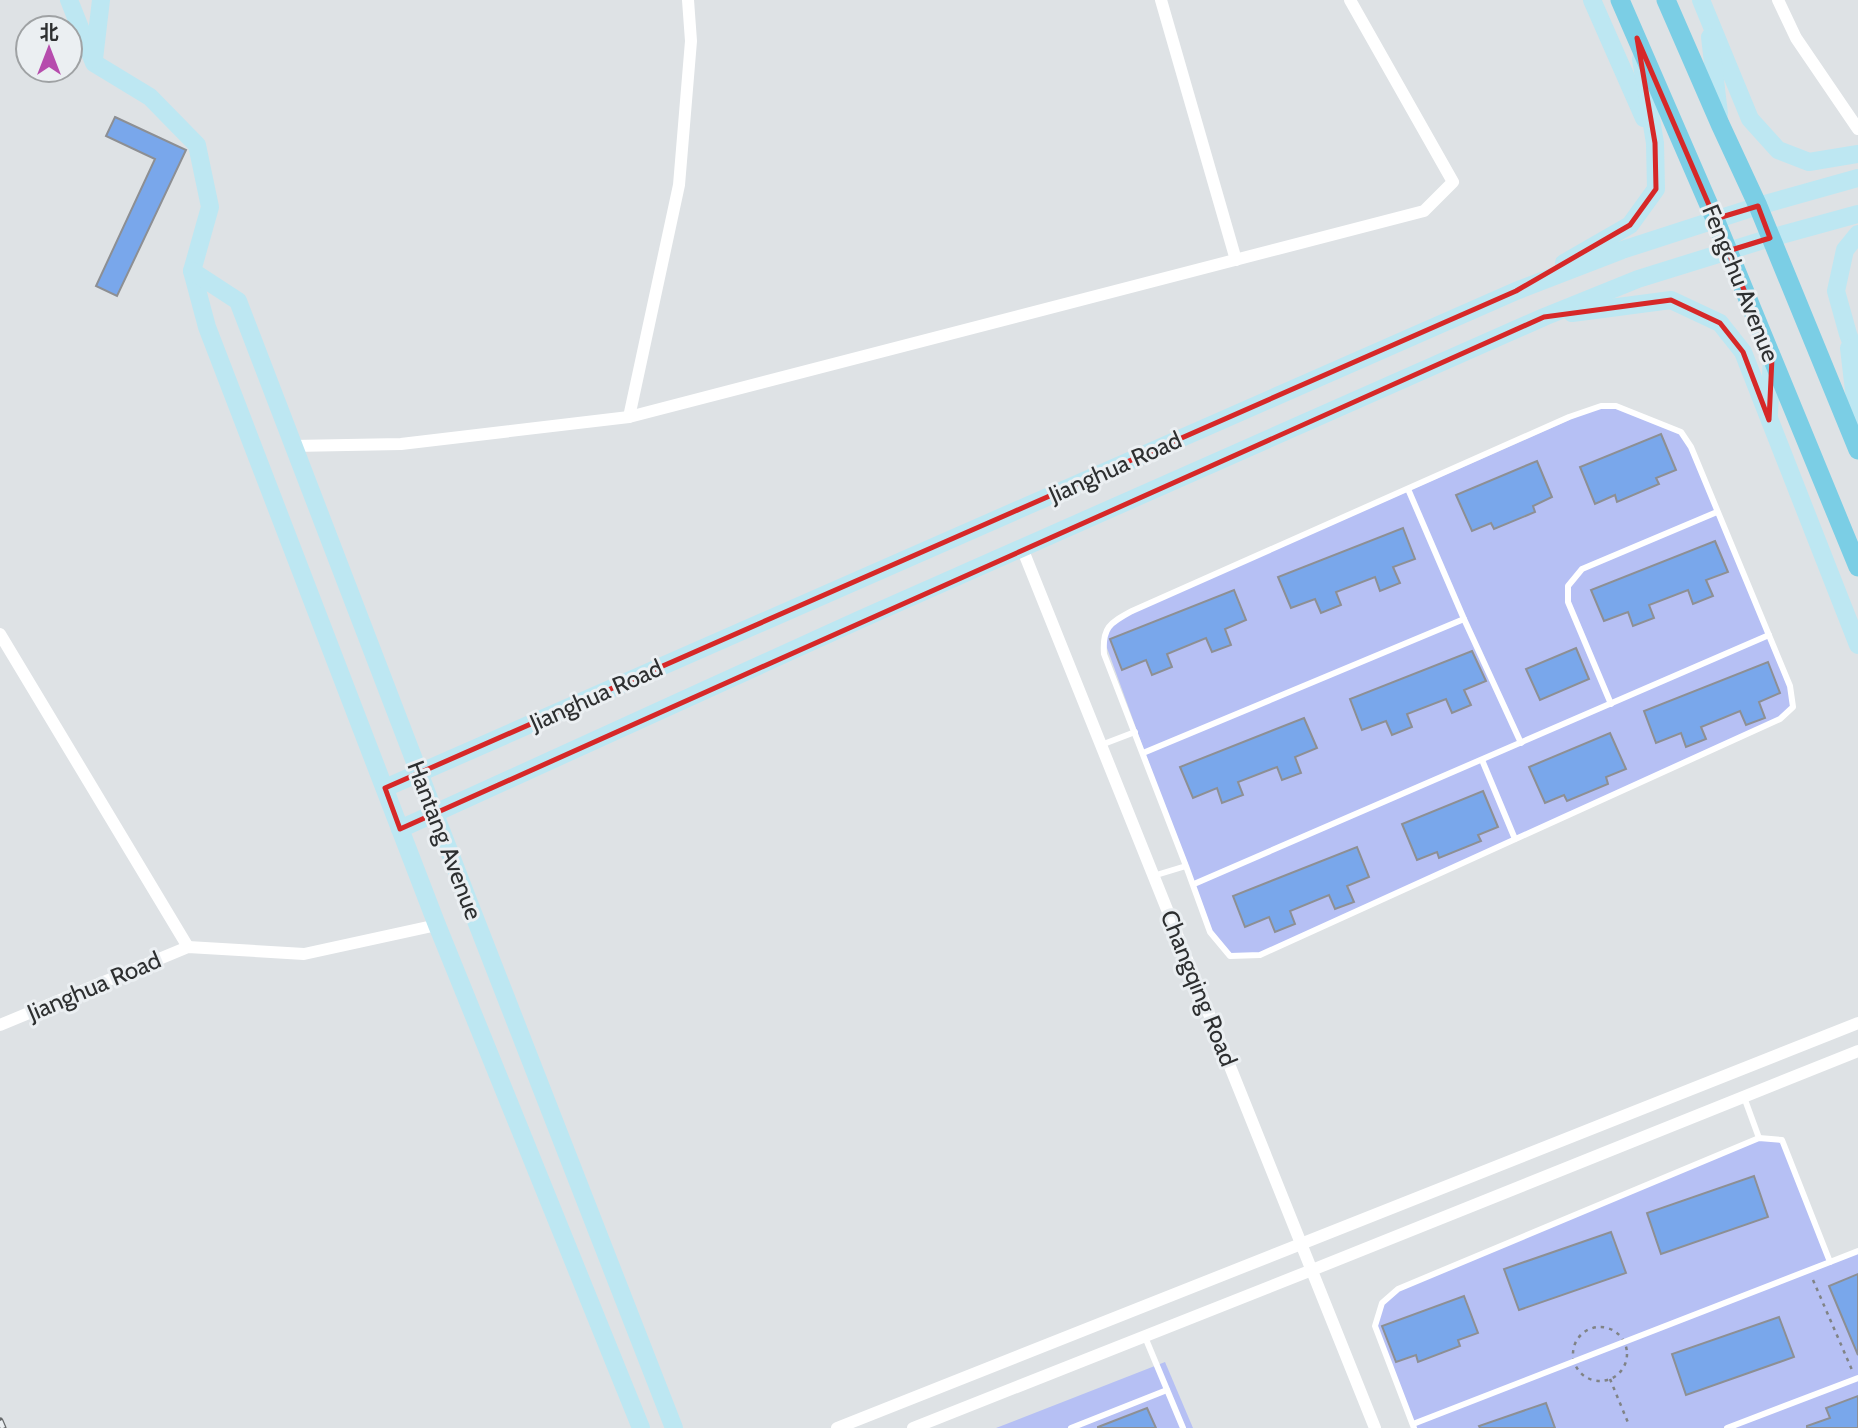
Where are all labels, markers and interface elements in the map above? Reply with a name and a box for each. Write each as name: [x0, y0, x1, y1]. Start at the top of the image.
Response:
north arrow: [14, 14, 84, 84]
text: 北: [39, 21, 59, 44]
street label: Fengchu Avenue: [1696, 200, 1786, 366]
street label: Jianghua Road: [1043, 425, 1186, 510]
street label: Jianghua Road: [524, 653, 667, 738]
street label: Hantang Avenue: [401, 756, 489, 924]
street label: Changqing Road: [1154, 906, 1244, 1070]
street label: Jianghua Road: [22, 945, 165, 1028]

